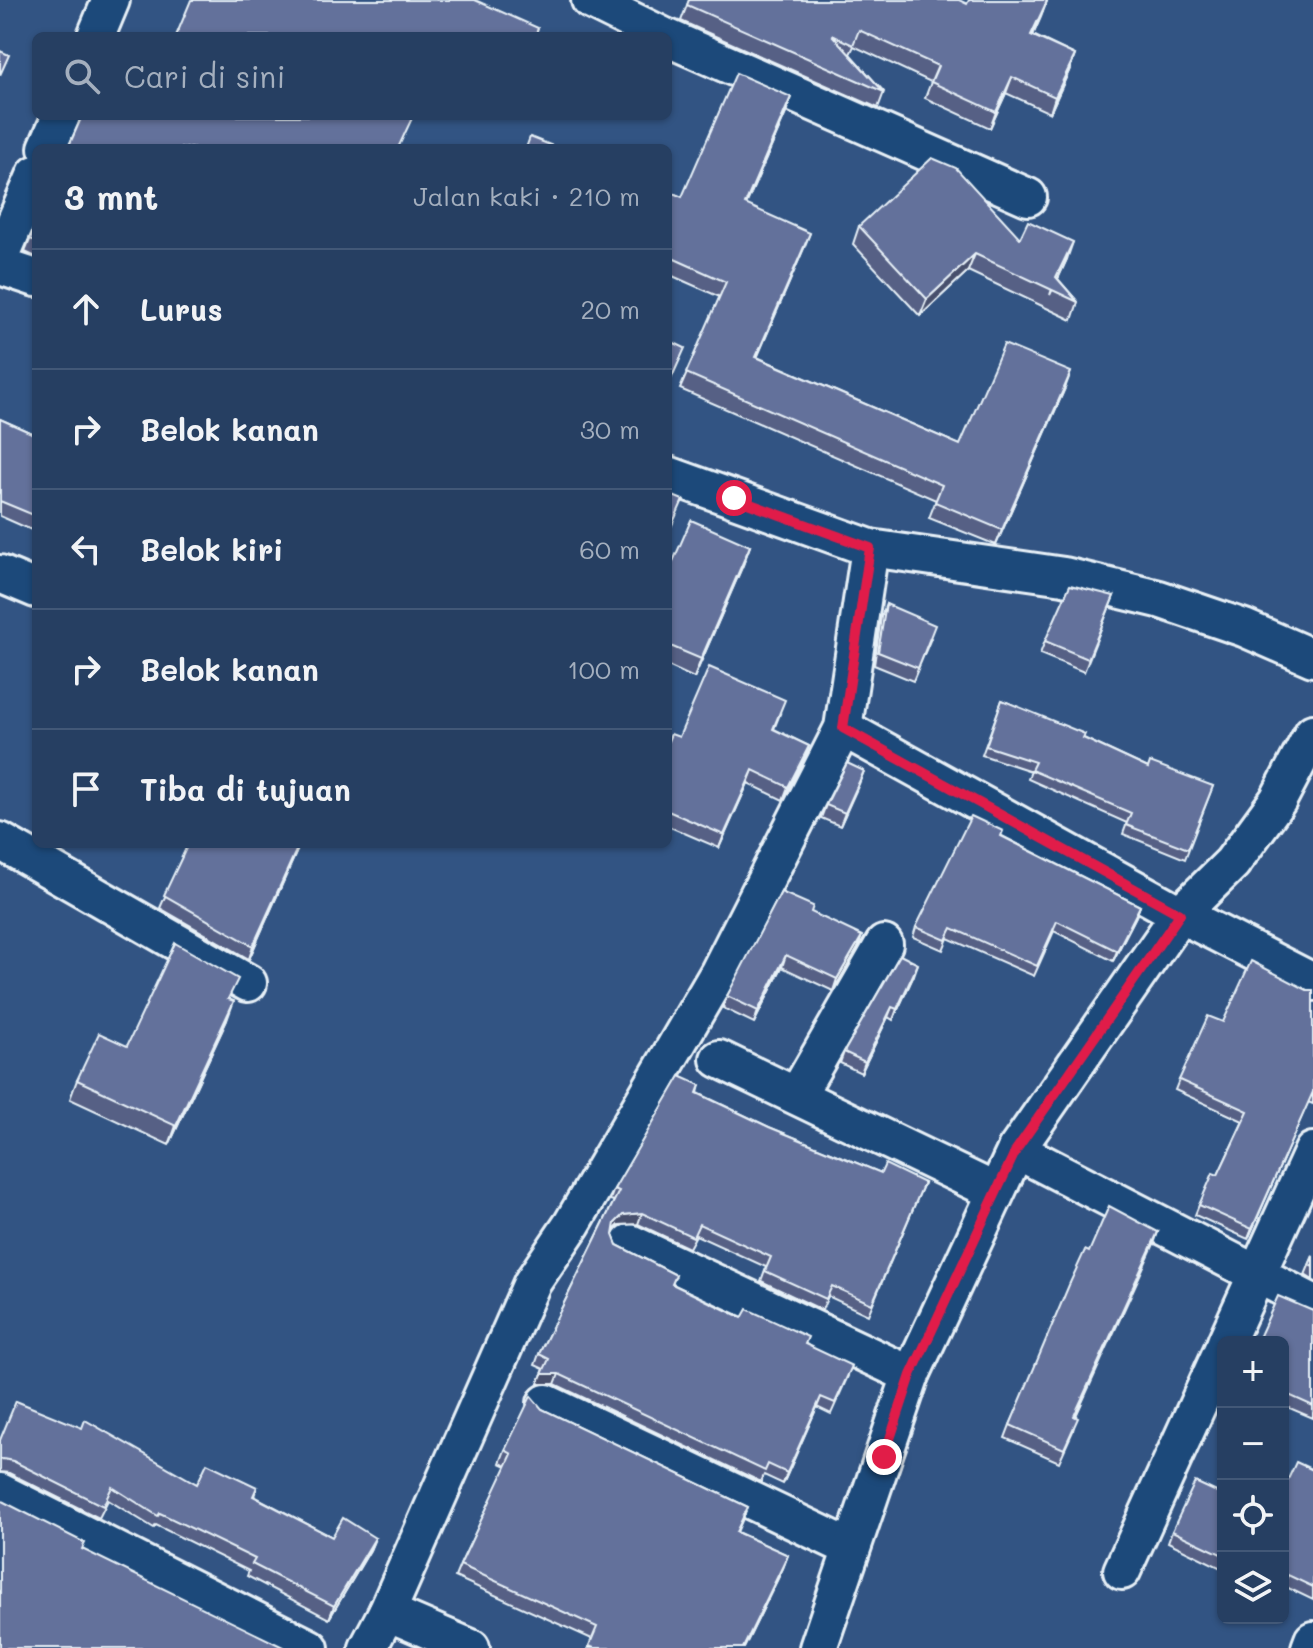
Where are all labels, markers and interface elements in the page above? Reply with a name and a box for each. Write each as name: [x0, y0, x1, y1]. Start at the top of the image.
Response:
search box: [32, 32, 672, 120]
icon: search: [60, 54, 104, 98]
text: Cari di sini: [124, 56, 285, 96]
text: 3 mnt: [64, 174, 158, 219]
text: Jalan kaki · 210 m: [413, 179, 640, 213]
icon: ahead: [64, 287, 108, 331]
text: Lurus: [140, 289, 223, 329]
text: 20 m: [580, 292, 640, 326]
icon: right: [64, 407, 108, 451]
text: Belok kanan: [140, 409, 319, 449]
text: 30 m: [580, 412, 640, 446]
route start: [716, 480, 752, 516]
icon: left: [64, 527, 108, 571]
text: Belok kiri: [140, 529, 283, 569]
text: 60 m: [579, 532, 640, 566]
icon: right: [64, 647, 108, 691]
text: Belok kanan: [140, 649, 319, 689]
text: 100 m: [567, 652, 640, 686]
icon: arrive: [64, 767, 108, 811]
text: Tiba di tujuan: [140, 769, 351, 809]
map controls: [1217, 1336, 1289, 1624]
button: +: [1217, 1336, 1289, 1408]
button: −: [1217, 1408, 1289, 1480]
route end: [866, 1439, 902, 1475]
button: locate: [1217, 1480, 1289, 1552]
button: layers: [1217, 1552, 1289, 1624]

